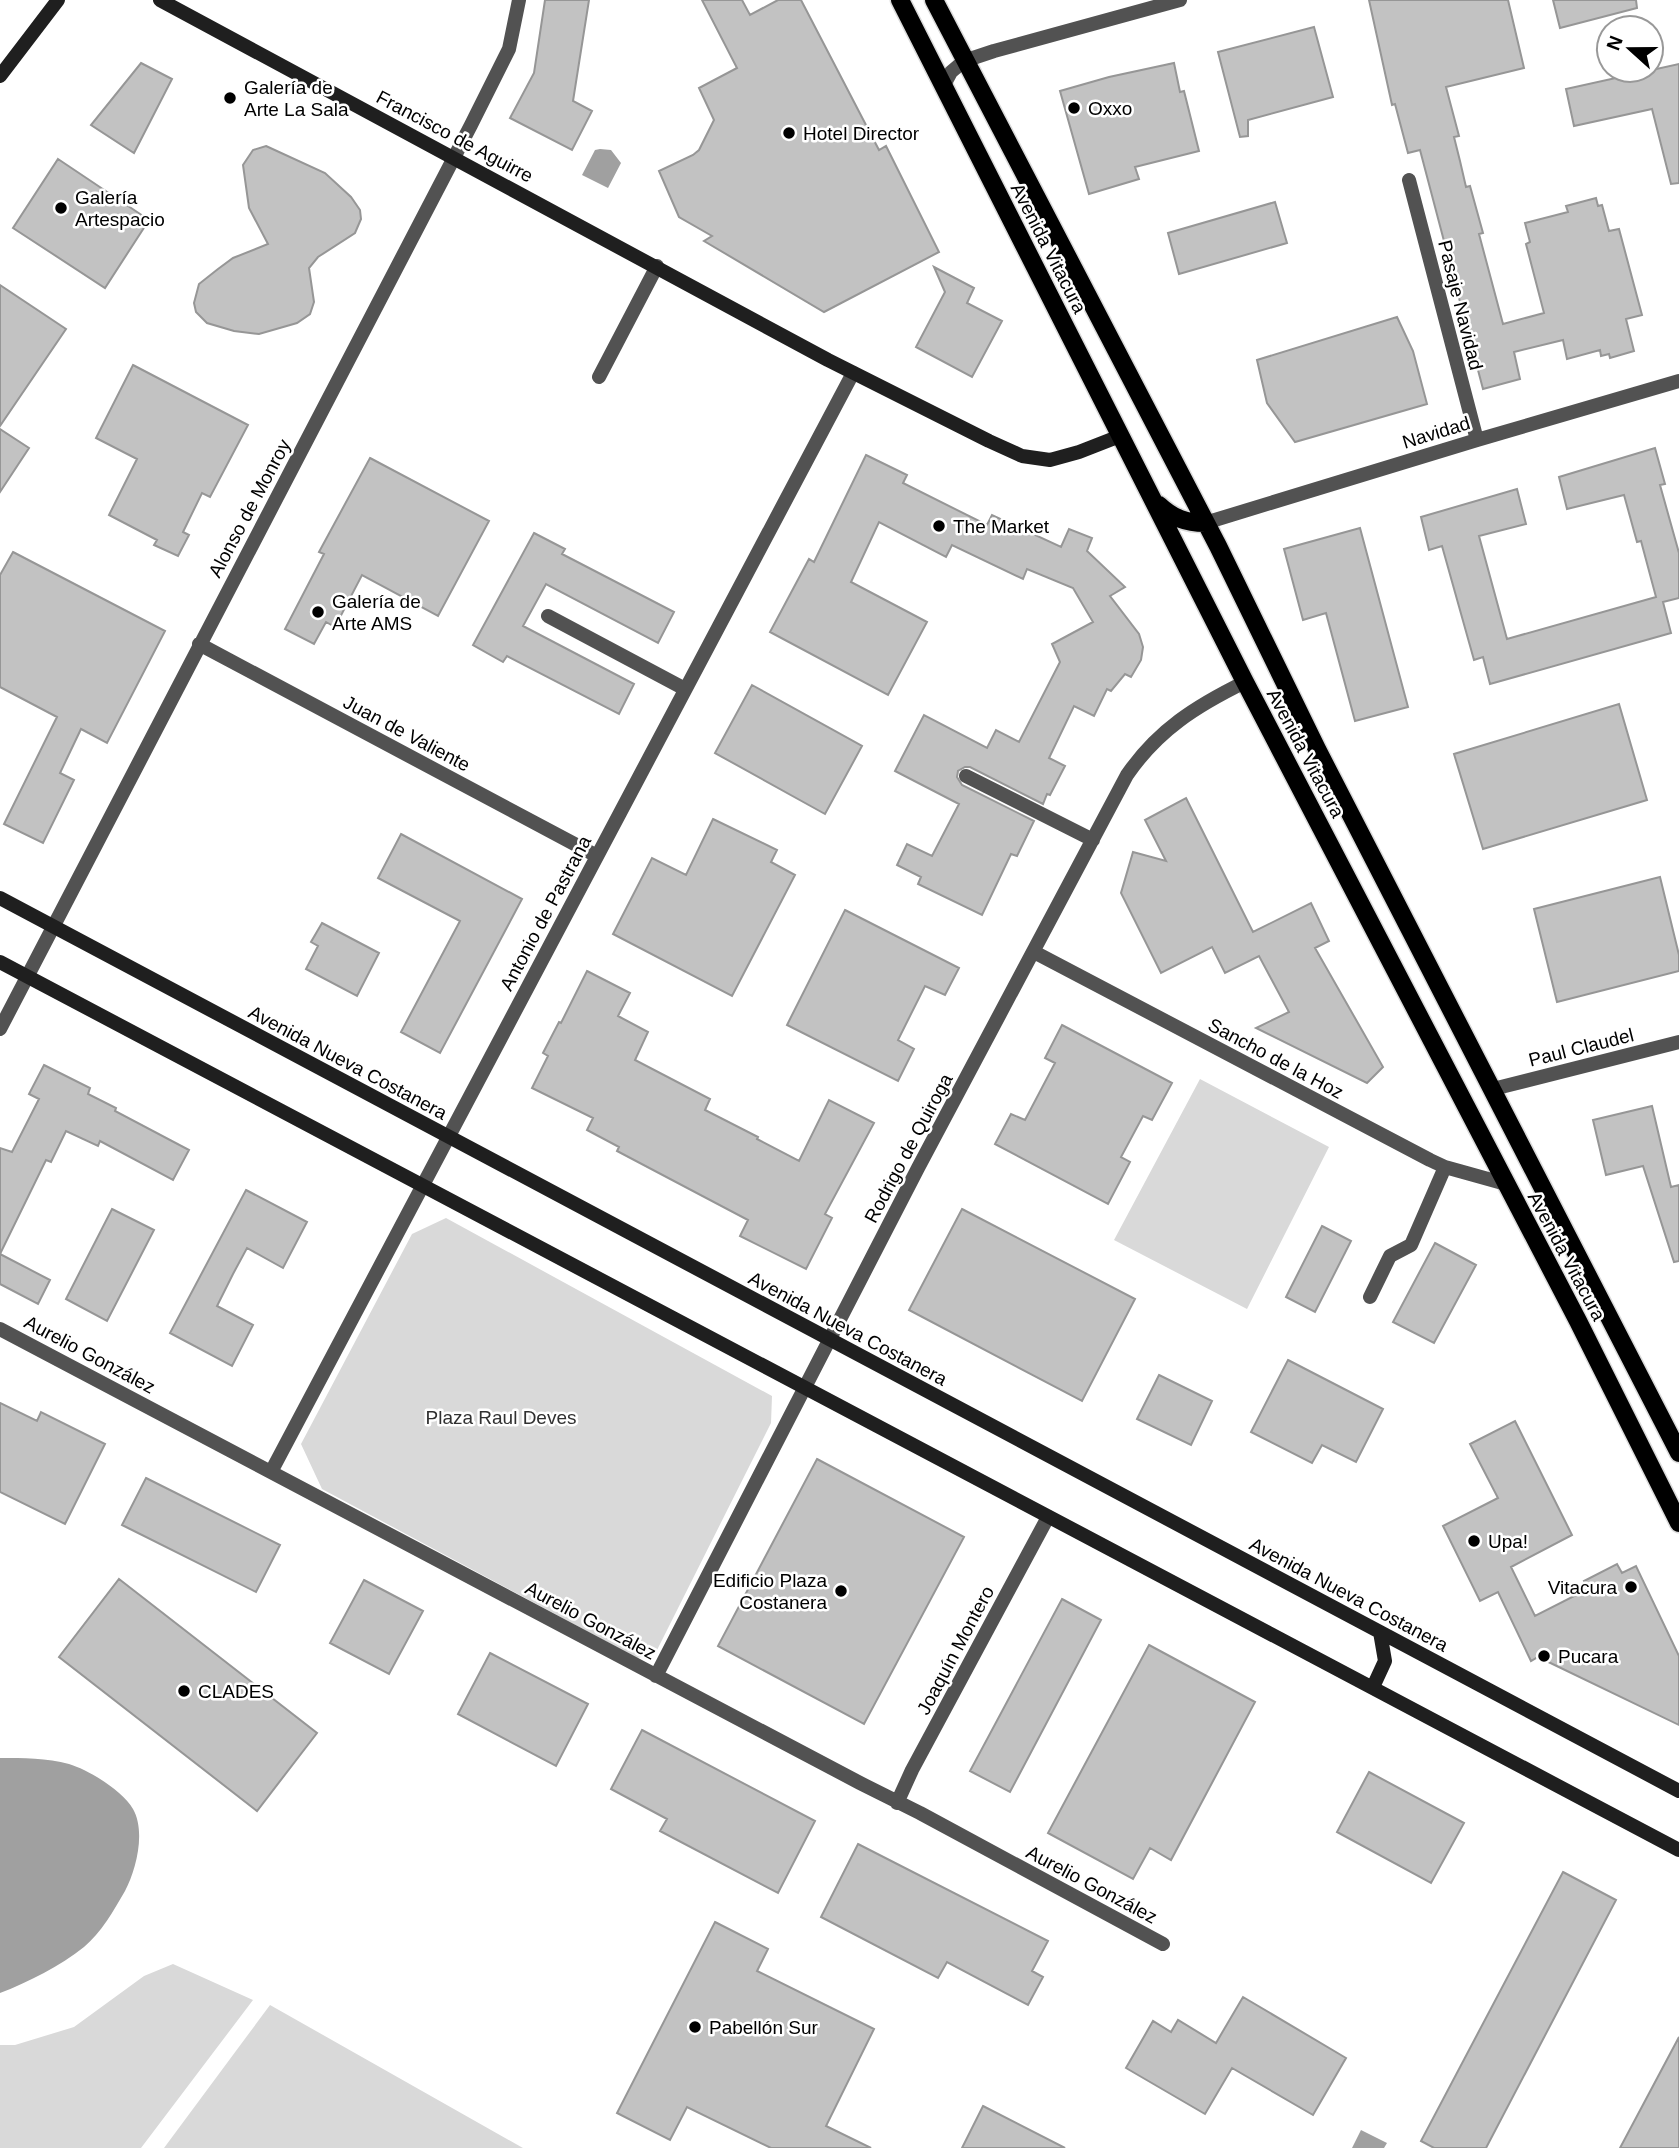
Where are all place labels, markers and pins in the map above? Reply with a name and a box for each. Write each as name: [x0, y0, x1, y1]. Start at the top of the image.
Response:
place label: Galería de Arte La Sala: [244, 77, 349, 120]
marker: Galería de Arte La Sala: [222, 90, 238, 106]
place label: Oxxo: [1088, 98, 1132, 119]
marker: Oxxo: [1066, 100, 1082, 116]
place label: Hotel Director: [803, 123, 920, 144]
marker: Hotel Director: [781, 125, 797, 141]
place label: Galería Artespacio: [75, 187, 165, 230]
marker: Galería Artespacio: [53, 200, 69, 216]
place label: The Market: [953, 516, 1050, 537]
marker: The Market: [931, 518, 947, 534]
place label: Galería de Arte AMS: [332, 591, 421, 634]
marker: Galería de Arte AMS: [310, 604, 326, 620]
place label: Upa!: [1488, 1531, 1528, 1552]
marker: Upa!: [1466, 1533, 1482, 1549]
place label: Edificio Plaza Costanera: [713, 1570, 827, 1613]
place label: Vitacura: [1548, 1577, 1617, 1598]
marker: Vitacura: [1623, 1579, 1639, 1595]
marker: Edificio Plaza Costanera: [833, 1583, 849, 1599]
place label: Pucara: [1558, 1646, 1619, 1667]
marker: Pucara: [1536, 1648, 1552, 1664]
place label: CLADES: [198, 1681, 274, 1702]
marker: CLADES: [176, 1683, 192, 1699]
place label: Pabellón Sur: [709, 2017, 818, 2038]
marker: Pabellón Sur: [687, 2019, 703, 2035]

